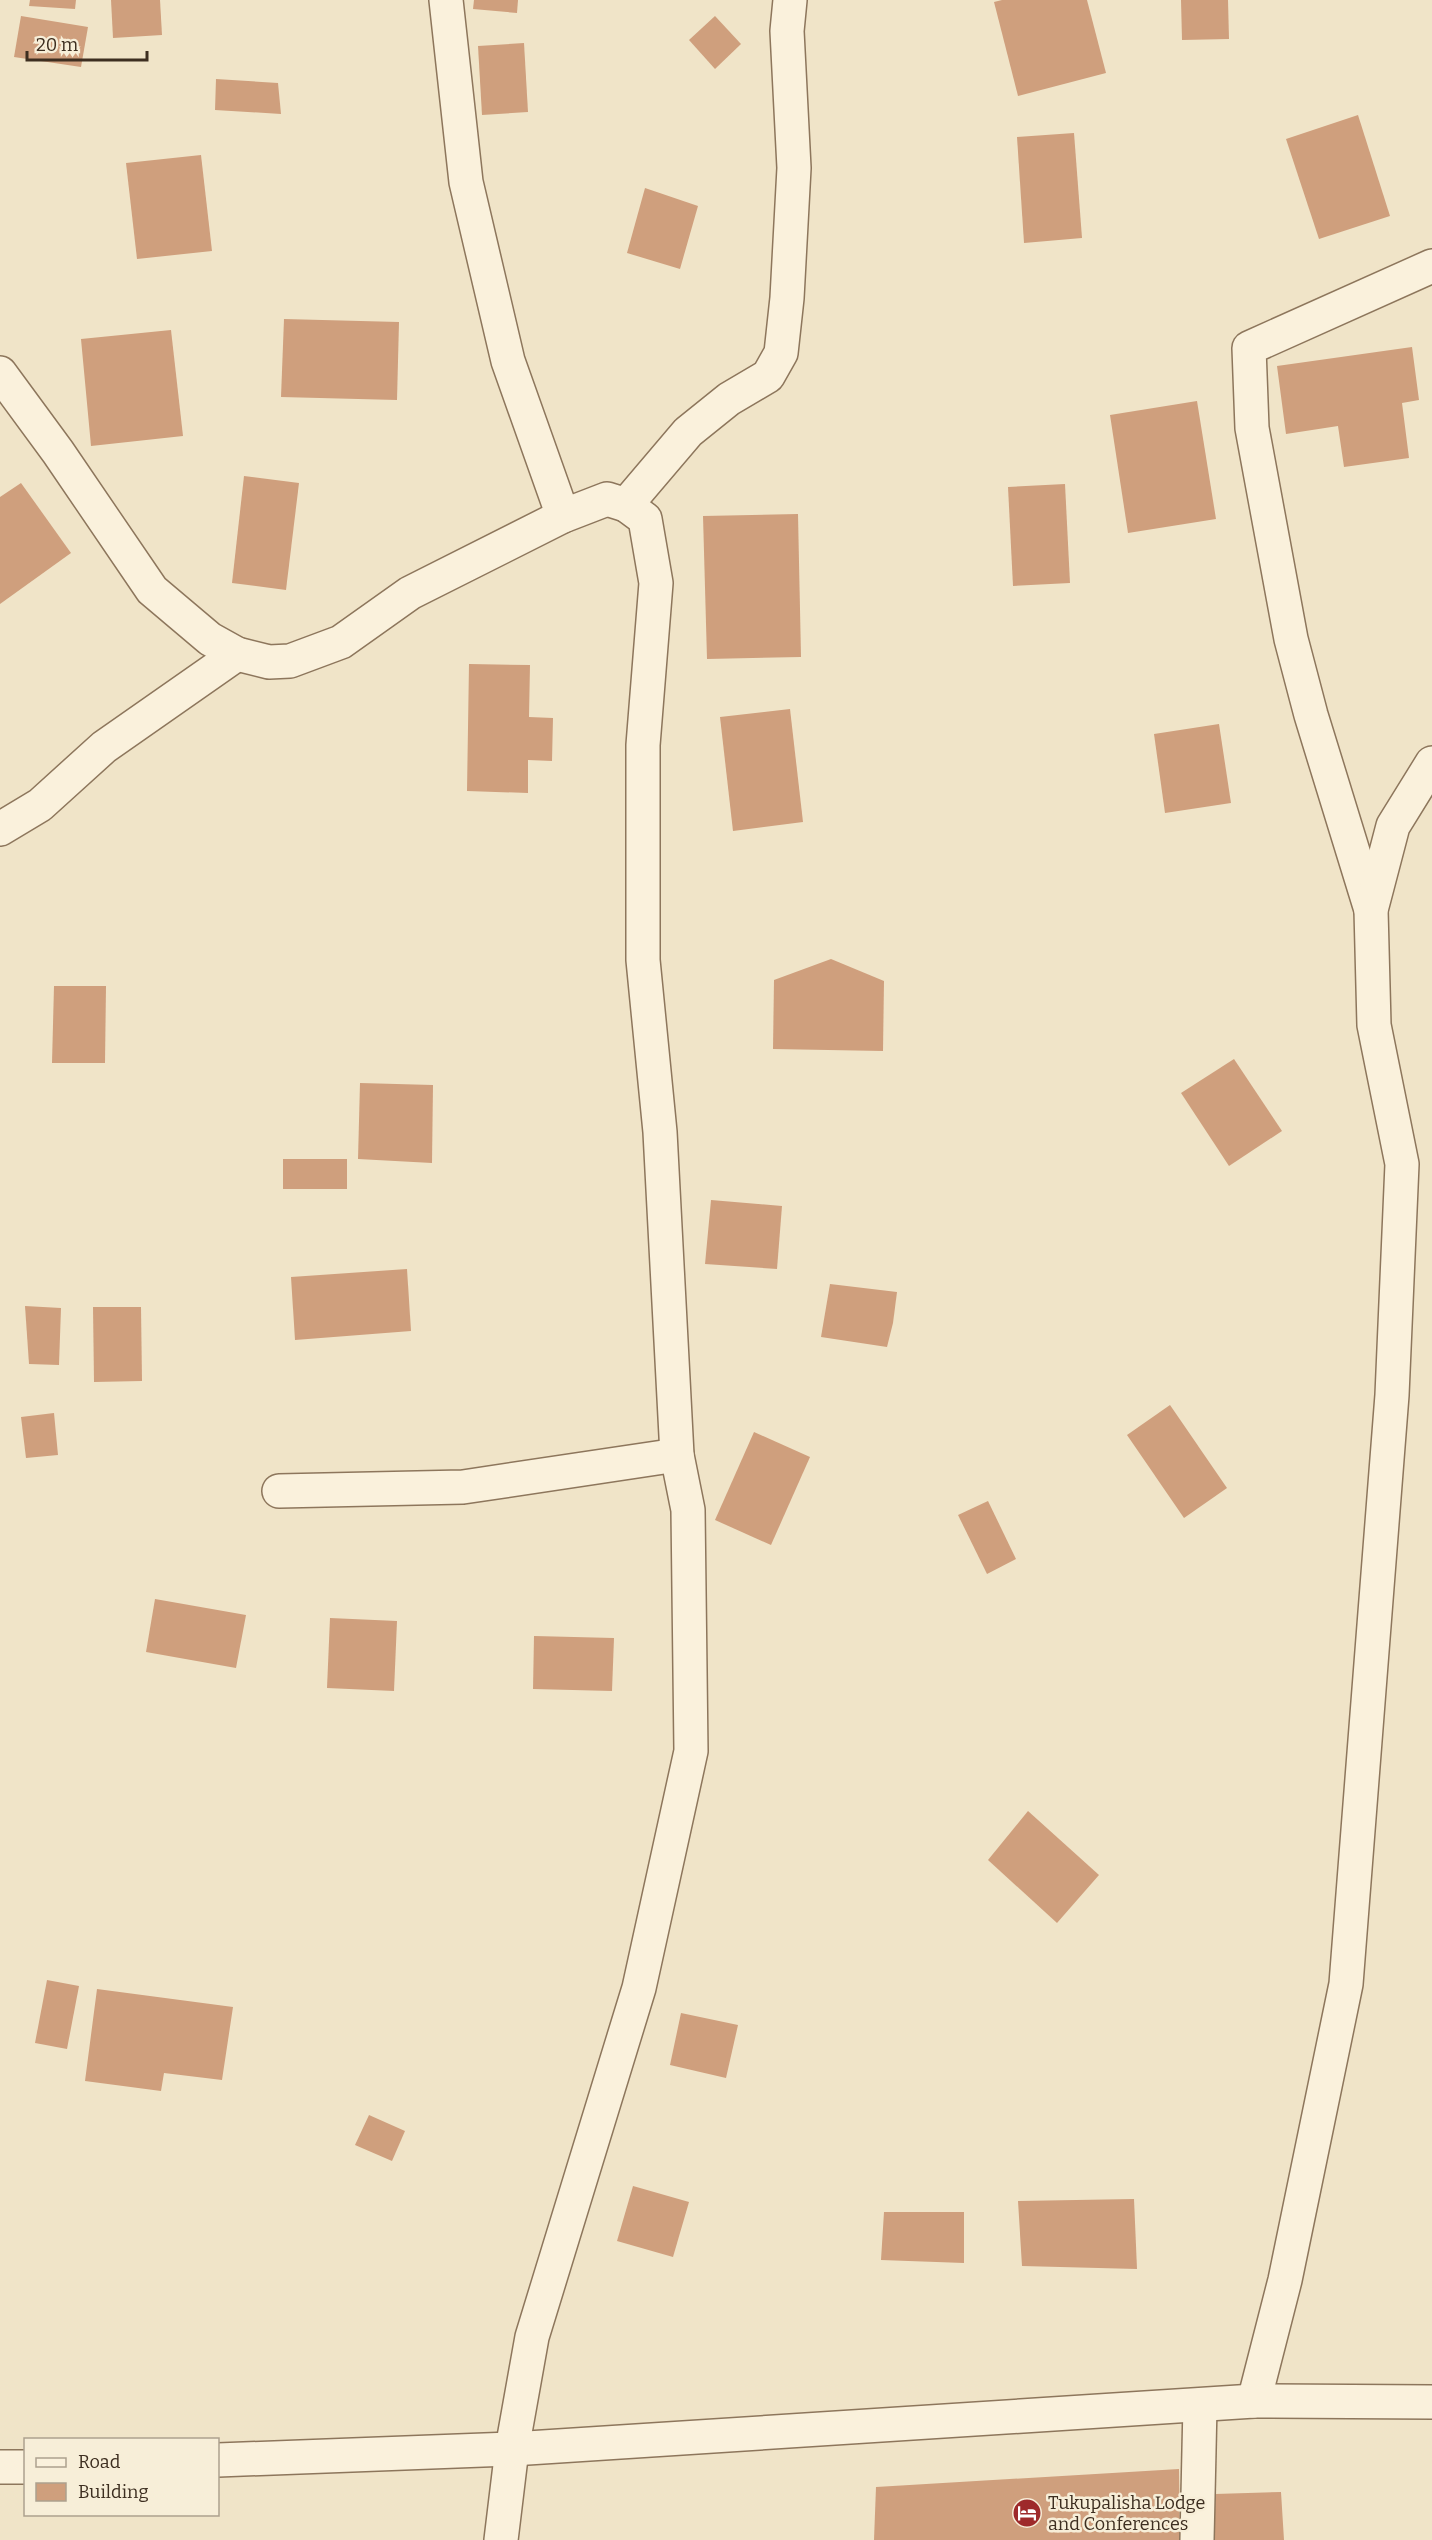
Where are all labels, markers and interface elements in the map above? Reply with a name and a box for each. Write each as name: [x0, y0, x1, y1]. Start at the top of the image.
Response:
scale bar: [27, 24, 147, 62]
text: 20 m: [36, 34, 78, 56]
legend: [24, 2438, 219, 2516]
text: Road: [78, 2451, 121, 2473]
text: Building: [78, 2481, 149, 2503]
place label: Tukupalisha Lodge and Conferences: [1048, 2492, 1205, 2535]
hotel icon: Tukupalisha Lodge and Conferences: [1011, 2497, 1043, 2529]

